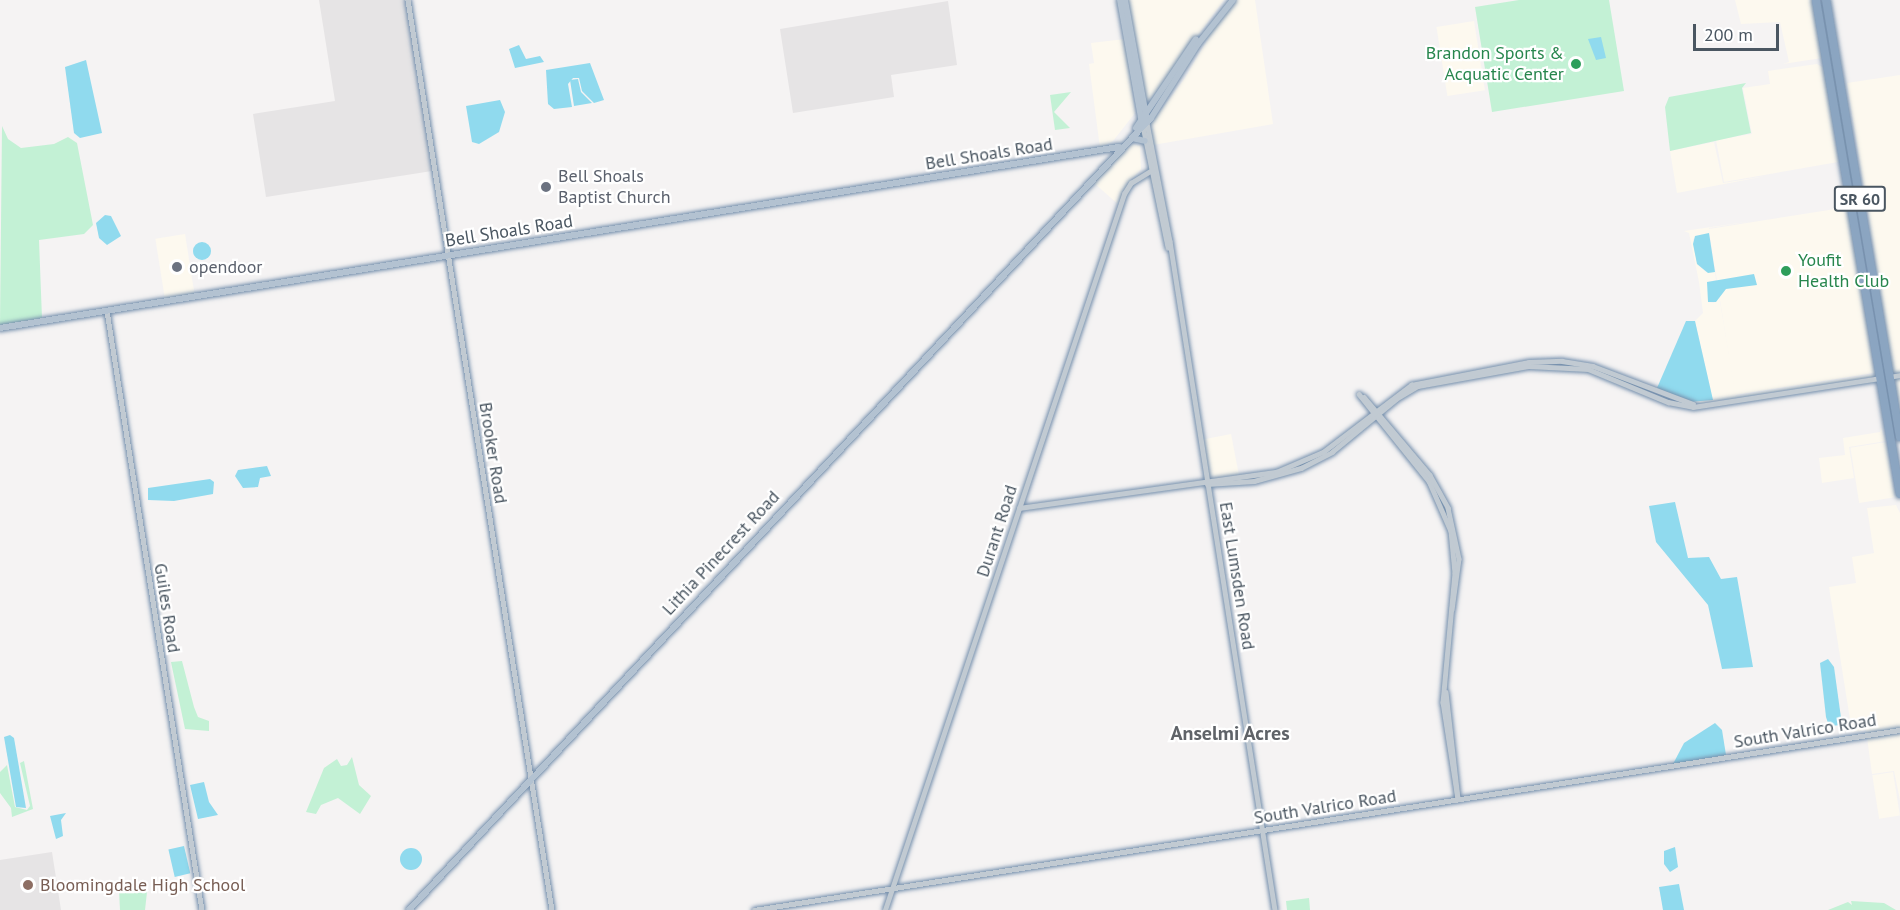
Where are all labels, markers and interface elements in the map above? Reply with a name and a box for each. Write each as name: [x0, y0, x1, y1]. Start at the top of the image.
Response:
scale bar: [1696, 12, 1782, 50]
text: 200 m: [1704, 23, 1753, 46]
place label: Brandon Sports & Acquatic Center: [1426, 43, 1564, 86]
marker: Brandon Sports & Acquatic Center: [1569, 57, 1583, 71]
street label: Bell Shoals Road: [924, 133, 1054, 175]
place label: Bell Shoals Baptist Church: [558, 166, 670, 208]
marker: Bell Shoals Baptist Church: [539, 180, 553, 194]
road number: SR 60: [1833, 186, 1887, 212]
street label: Bell Shoals Road: [444, 210, 574, 252]
place label: Youfit Health Club: [1798, 250, 1889, 292]
place label: opendoor: [189, 256, 262, 278]
marker: opendoor: [170, 260, 184, 274]
marker: Youfit Health Club: [1779, 264, 1793, 278]
street label: Brooker Road: [474, 401, 512, 505]
street label: Durant Road: [972, 482, 1022, 580]
street label: Lithia Pinecrest Road: [658, 486, 784, 620]
street label: East Lumsden Road: [1215, 500, 1259, 652]
street label: Guiles Road: [149, 562, 185, 654]
street label: South Valrico Road: [1732, 709, 1878, 753]
district label: Anselmi Acres: [1170, 721, 1290, 745]
street label: South Valrico Road: [1252, 785, 1398, 829]
place label: Bloomingdale High School: [40, 874, 245, 896]
marker: Bloomingdale High School: [21, 878, 35, 892]

